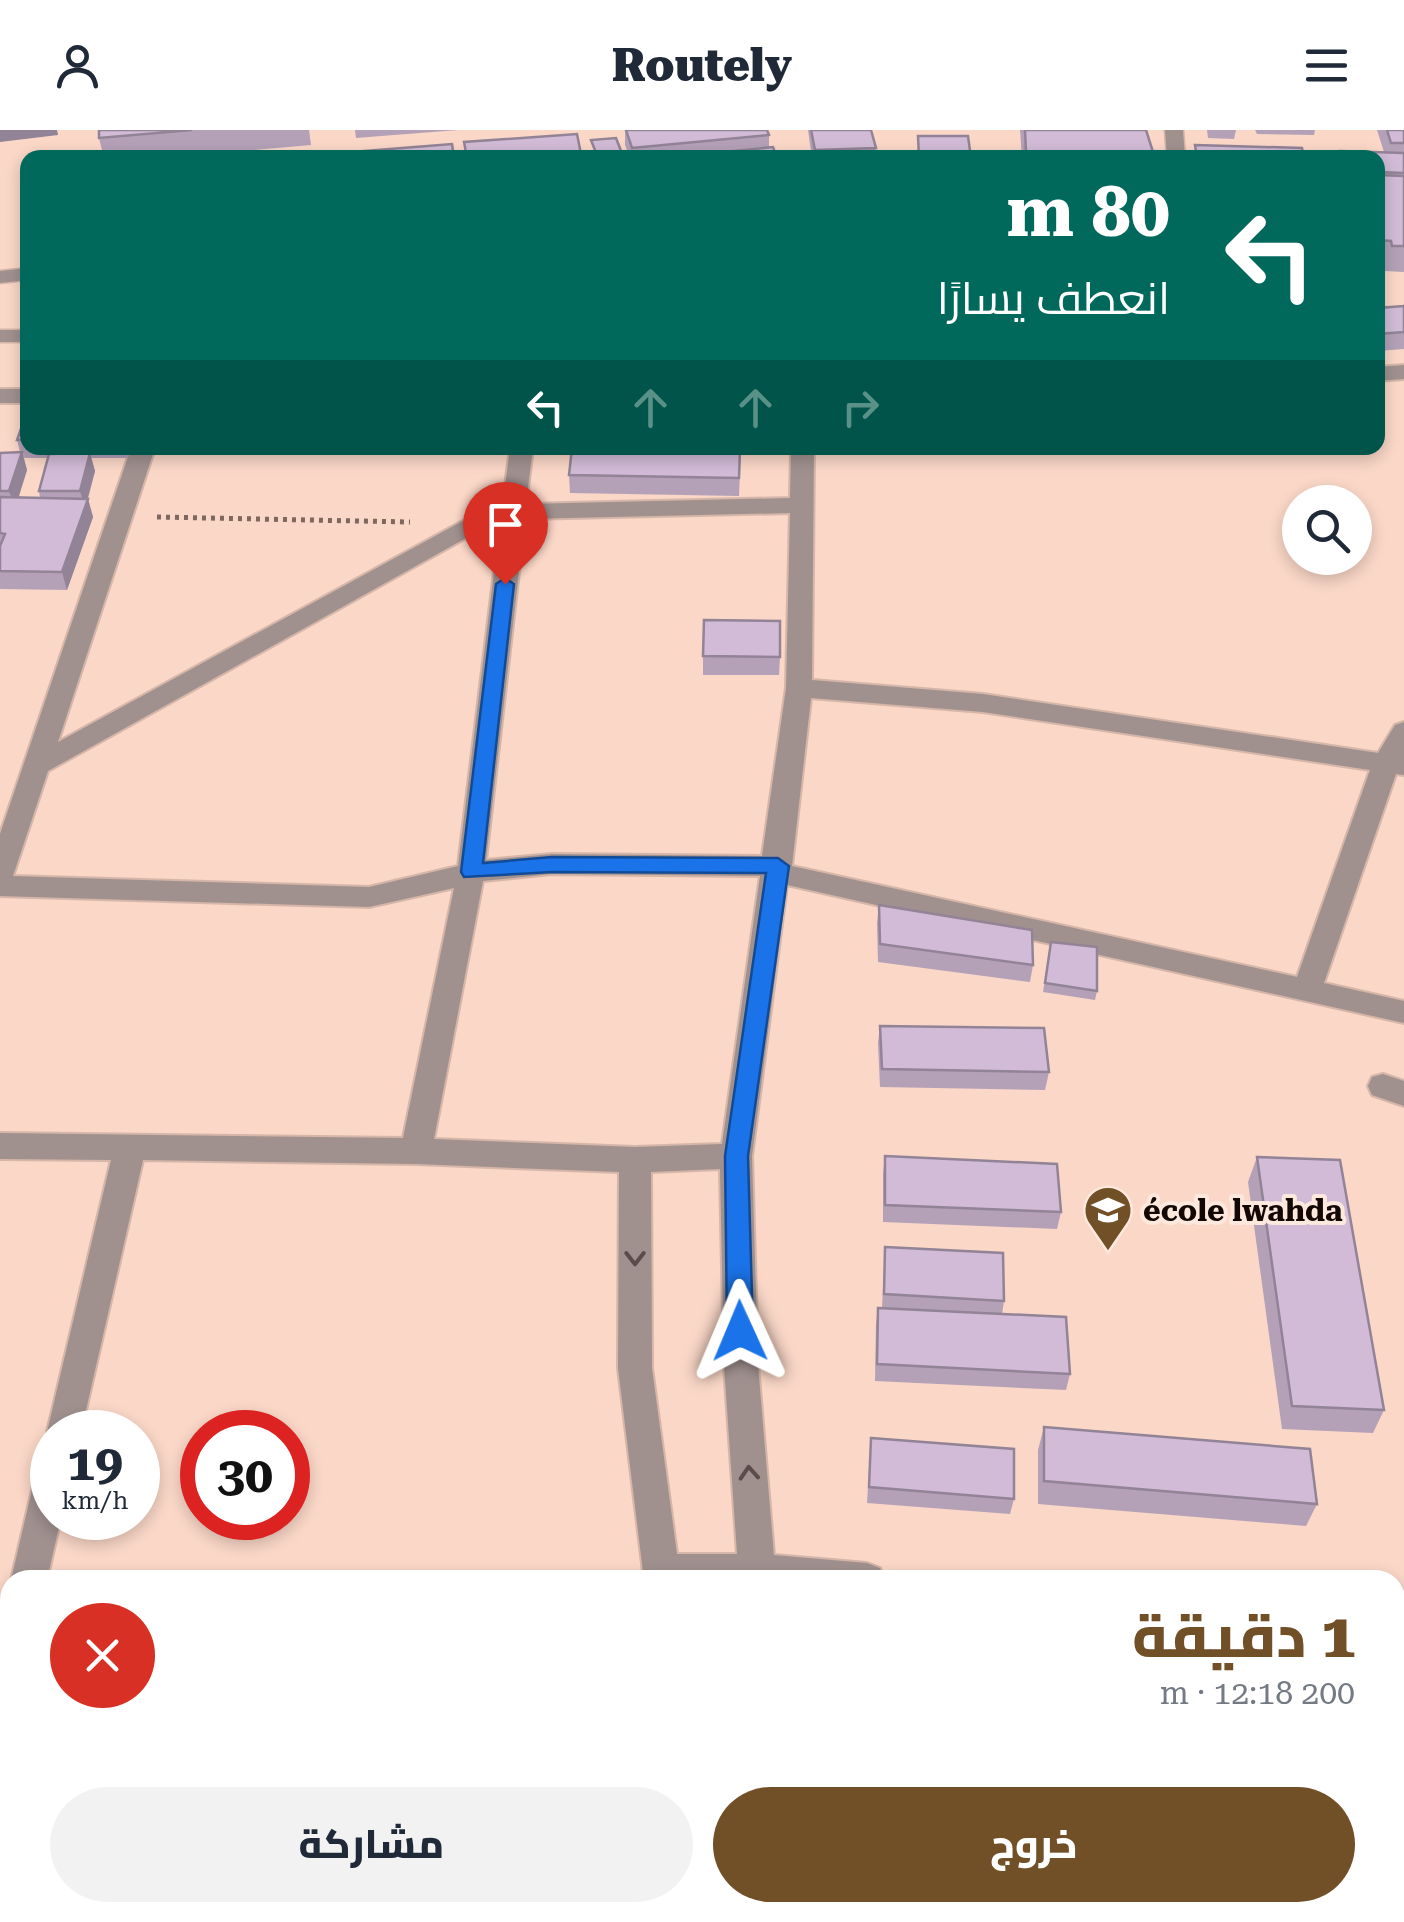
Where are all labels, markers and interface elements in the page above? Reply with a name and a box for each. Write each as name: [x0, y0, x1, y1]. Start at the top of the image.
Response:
icon: person: [50, 38, 105, 93]
icon: menu: [1299, 38, 1354, 93]
text: Routely: [612, 39, 792, 92]
text: 80 m: [1006, 171, 1170, 253]
icon: left: [1205, 190, 1335, 320]
text: انعطف يسارًا: [937, 272, 1170, 325]
icon: left: [518, 380, 573, 435]
icon: ahead: [623, 380, 678, 435]
icon: ahead: [728, 380, 783, 435]
icon: right: [833, 380, 888, 435]
pin: [463, 482, 548, 585]
map controls: [1282, 485, 1372, 575]
button: search: [1282, 485, 1372, 575]
icon: arrive: [478, 497, 533, 552]
school or university icon: école lwahda: [1082, 1184, 1134, 1252]
place label: école lwahda: [1143, 1193, 1343, 1228]
one-way arrow: [624, 1250, 646, 1266]
position arrow: [688, 1279, 792, 1383]
speed limit sign: 30: [180, 1410, 310, 1540]
text: 19: [67, 1434, 123, 1492]
one-way arrow: [739, 1465, 760, 1481]
text: km/h: [62, 1486, 128, 1515]
text: 1 دقيقة: [1132, 1601, 1355, 1672]
button: close: [50, 1603, 155, 1708]
text: 200 m · 12:18: [1160, 1674, 1355, 1712]
button: مشاركة: [50, 1787, 693, 1902]
button: خروج: [713, 1787, 1355, 1902]

